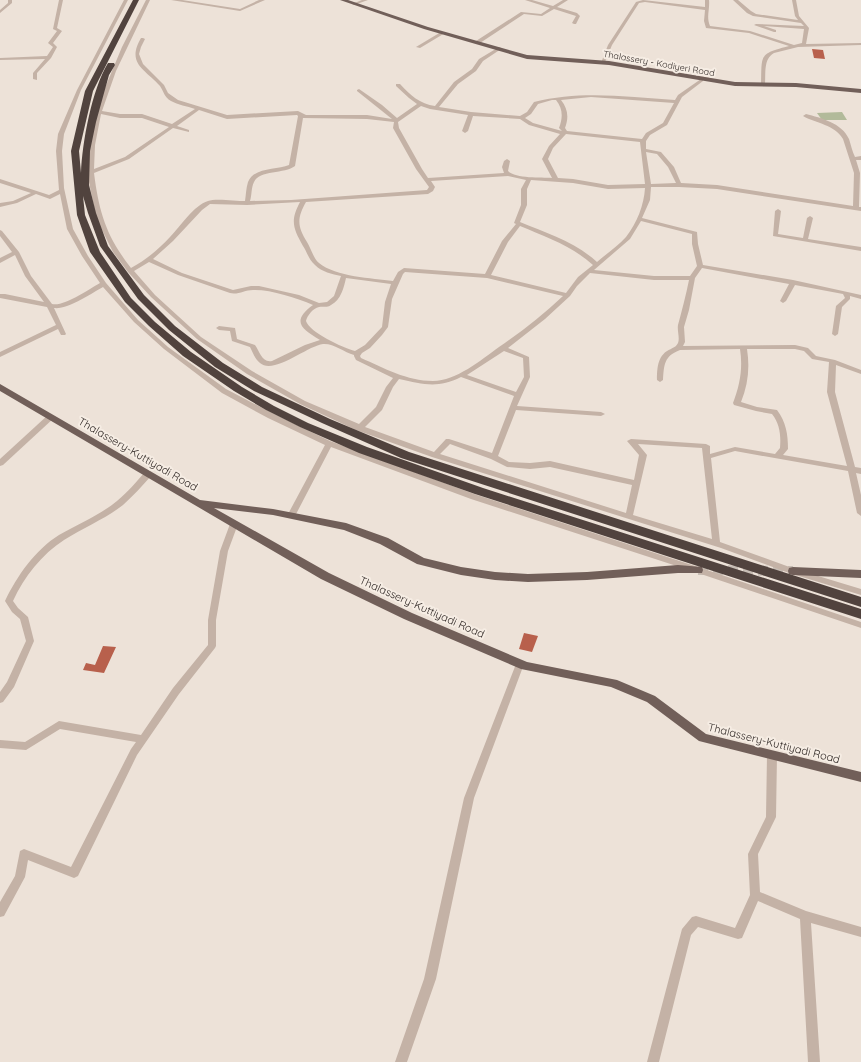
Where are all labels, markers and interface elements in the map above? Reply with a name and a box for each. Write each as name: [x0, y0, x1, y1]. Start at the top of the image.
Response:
street label: Thalassery - Kodiyeri Road: [602, 48, 716, 78]
street label: Thalassery-Kuttiyadi Road: [76, 414, 200, 494]
street label: Thalassery-Kuttiyadi Road: [357, 573, 487, 641]
street label: Thalassery-Kuttiyadi Road: [706, 720, 842, 766]

